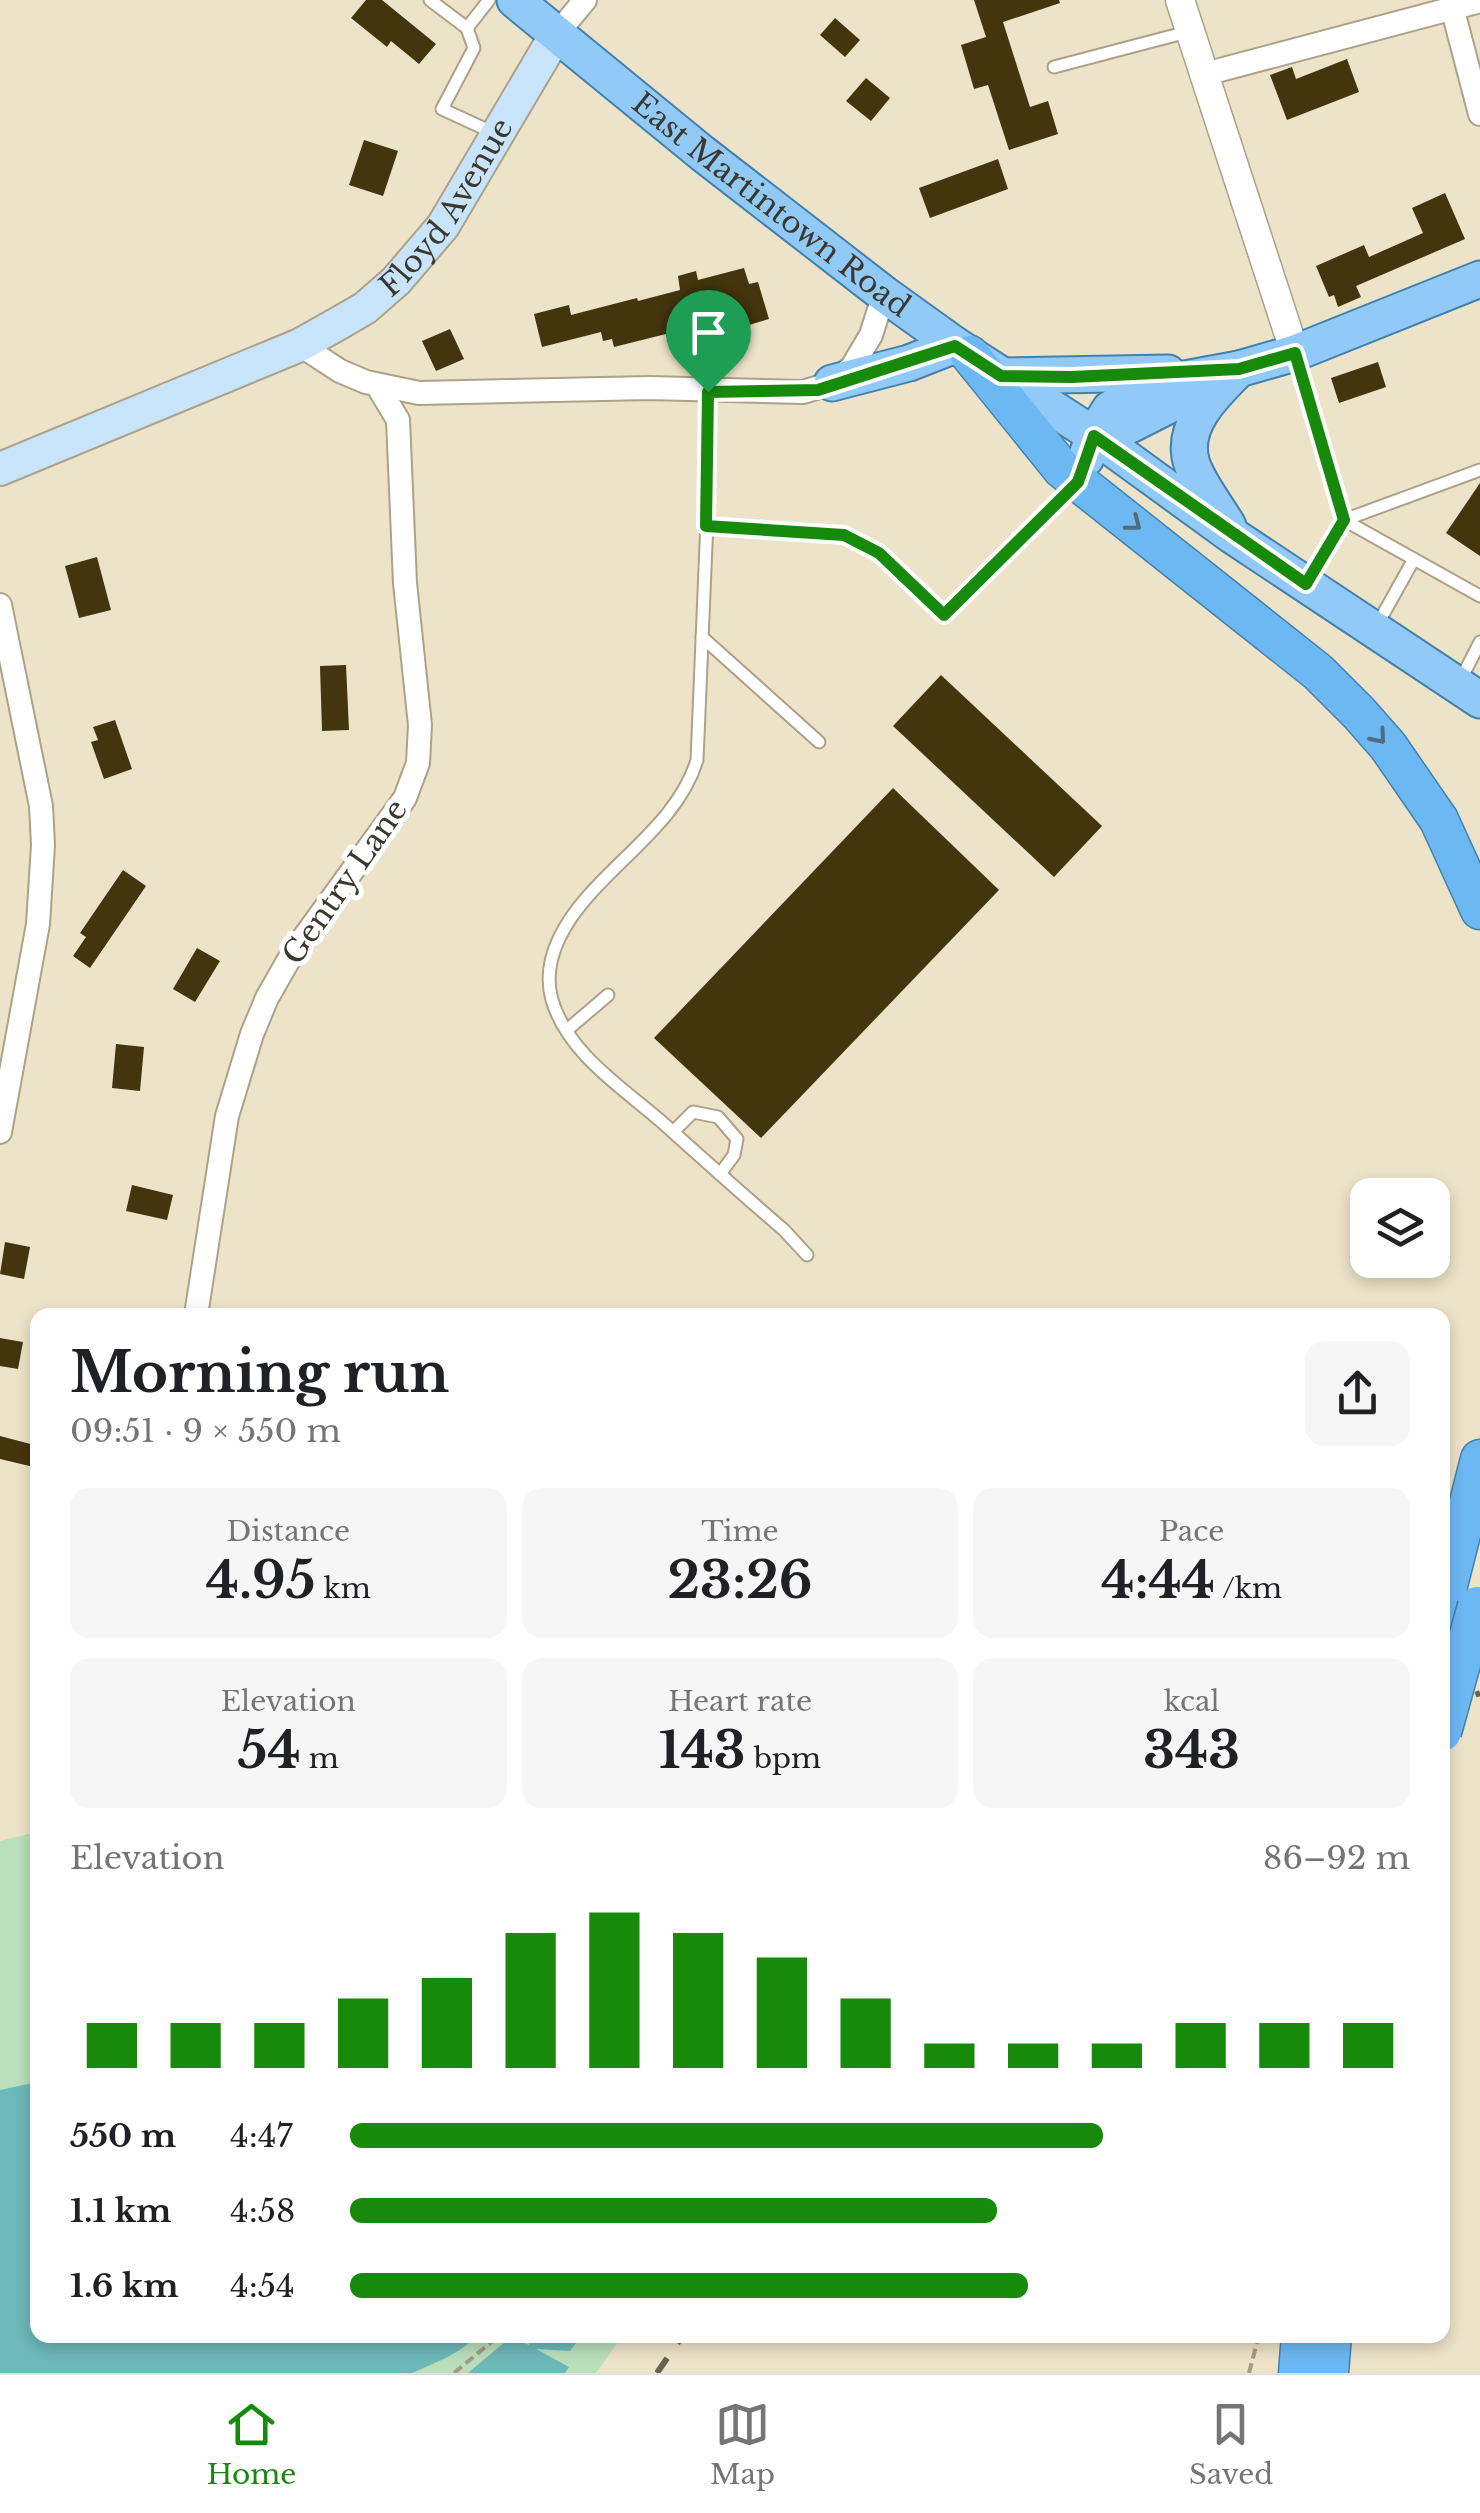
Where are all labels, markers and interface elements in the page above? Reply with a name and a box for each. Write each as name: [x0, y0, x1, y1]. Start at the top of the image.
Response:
street label: East Martintown Road: [625, 84, 918, 325]
street label: Floyd Avenue: [372, 111, 521, 305]
pin: [666, 290, 751, 393]
icon: arrive: [681, 305, 736, 360]
one-way arrow: [1123, 512, 1141, 530]
one-way arrow: [1368, 725, 1386, 743]
street label: Gentry Lane: [274, 792, 415, 971]
map controls: [1350, 1178, 1450, 1278]
button: layers: [1350, 1178, 1450, 1278]
text: Morning run: [70, 1339, 449, 1407]
button: share: [1305, 1341, 1410, 1446]
text: 09:51 · 9 × 550 m: [70, 1411, 341, 1451]
text: Distance: [227, 1514, 350, 1549]
text: Time: [701, 1514, 779, 1549]
text: Pace: [1159, 1514, 1224, 1549]
text: 4.95: [206, 1549, 315, 1612]
text: 23:26: [668, 1549, 812, 1612]
text: 4:44: [1101, 1549, 1215, 1612]
text: km: [315, 1571, 371, 1606]
text: /km: [1215, 1571, 1282, 1606]
text: Elevation: [221, 1684, 356, 1719]
text: Heart rate: [668, 1684, 812, 1719]
text: kcal: [1164, 1684, 1220, 1719]
text: 54: [238, 1719, 301, 1782]
text: 143: [659, 1719, 746, 1782]
text: 343: [1143, 1719, 1240, 1782]
text: m: [301, 1741, 339, 1776]
text: bpm: [746, 1741, 821, 1776]
text: Elevation: [70, 1838, 224, 1878]
text: 86–92 m: [1263, 1838, 1410, 1878]
text: 550 m: [70, 2116, 176, 2156]
text: 4:47: [230, 2116, 293, 2156]
text: 1.1 km: [70, 2191, 171, 2231]
text: 4:58: [230, 2191, 295, 2231]
text: 1.6 km: [70, 2266, 179, 2306]
text: 4:54: [230, 2266, 295, 2306]
tab: Home: [207, 2397, 296, 2492]
tab: Map: [710, 2397, 775, 2492]
tab: Saved: [1189, 2397, 1273, 2492]

